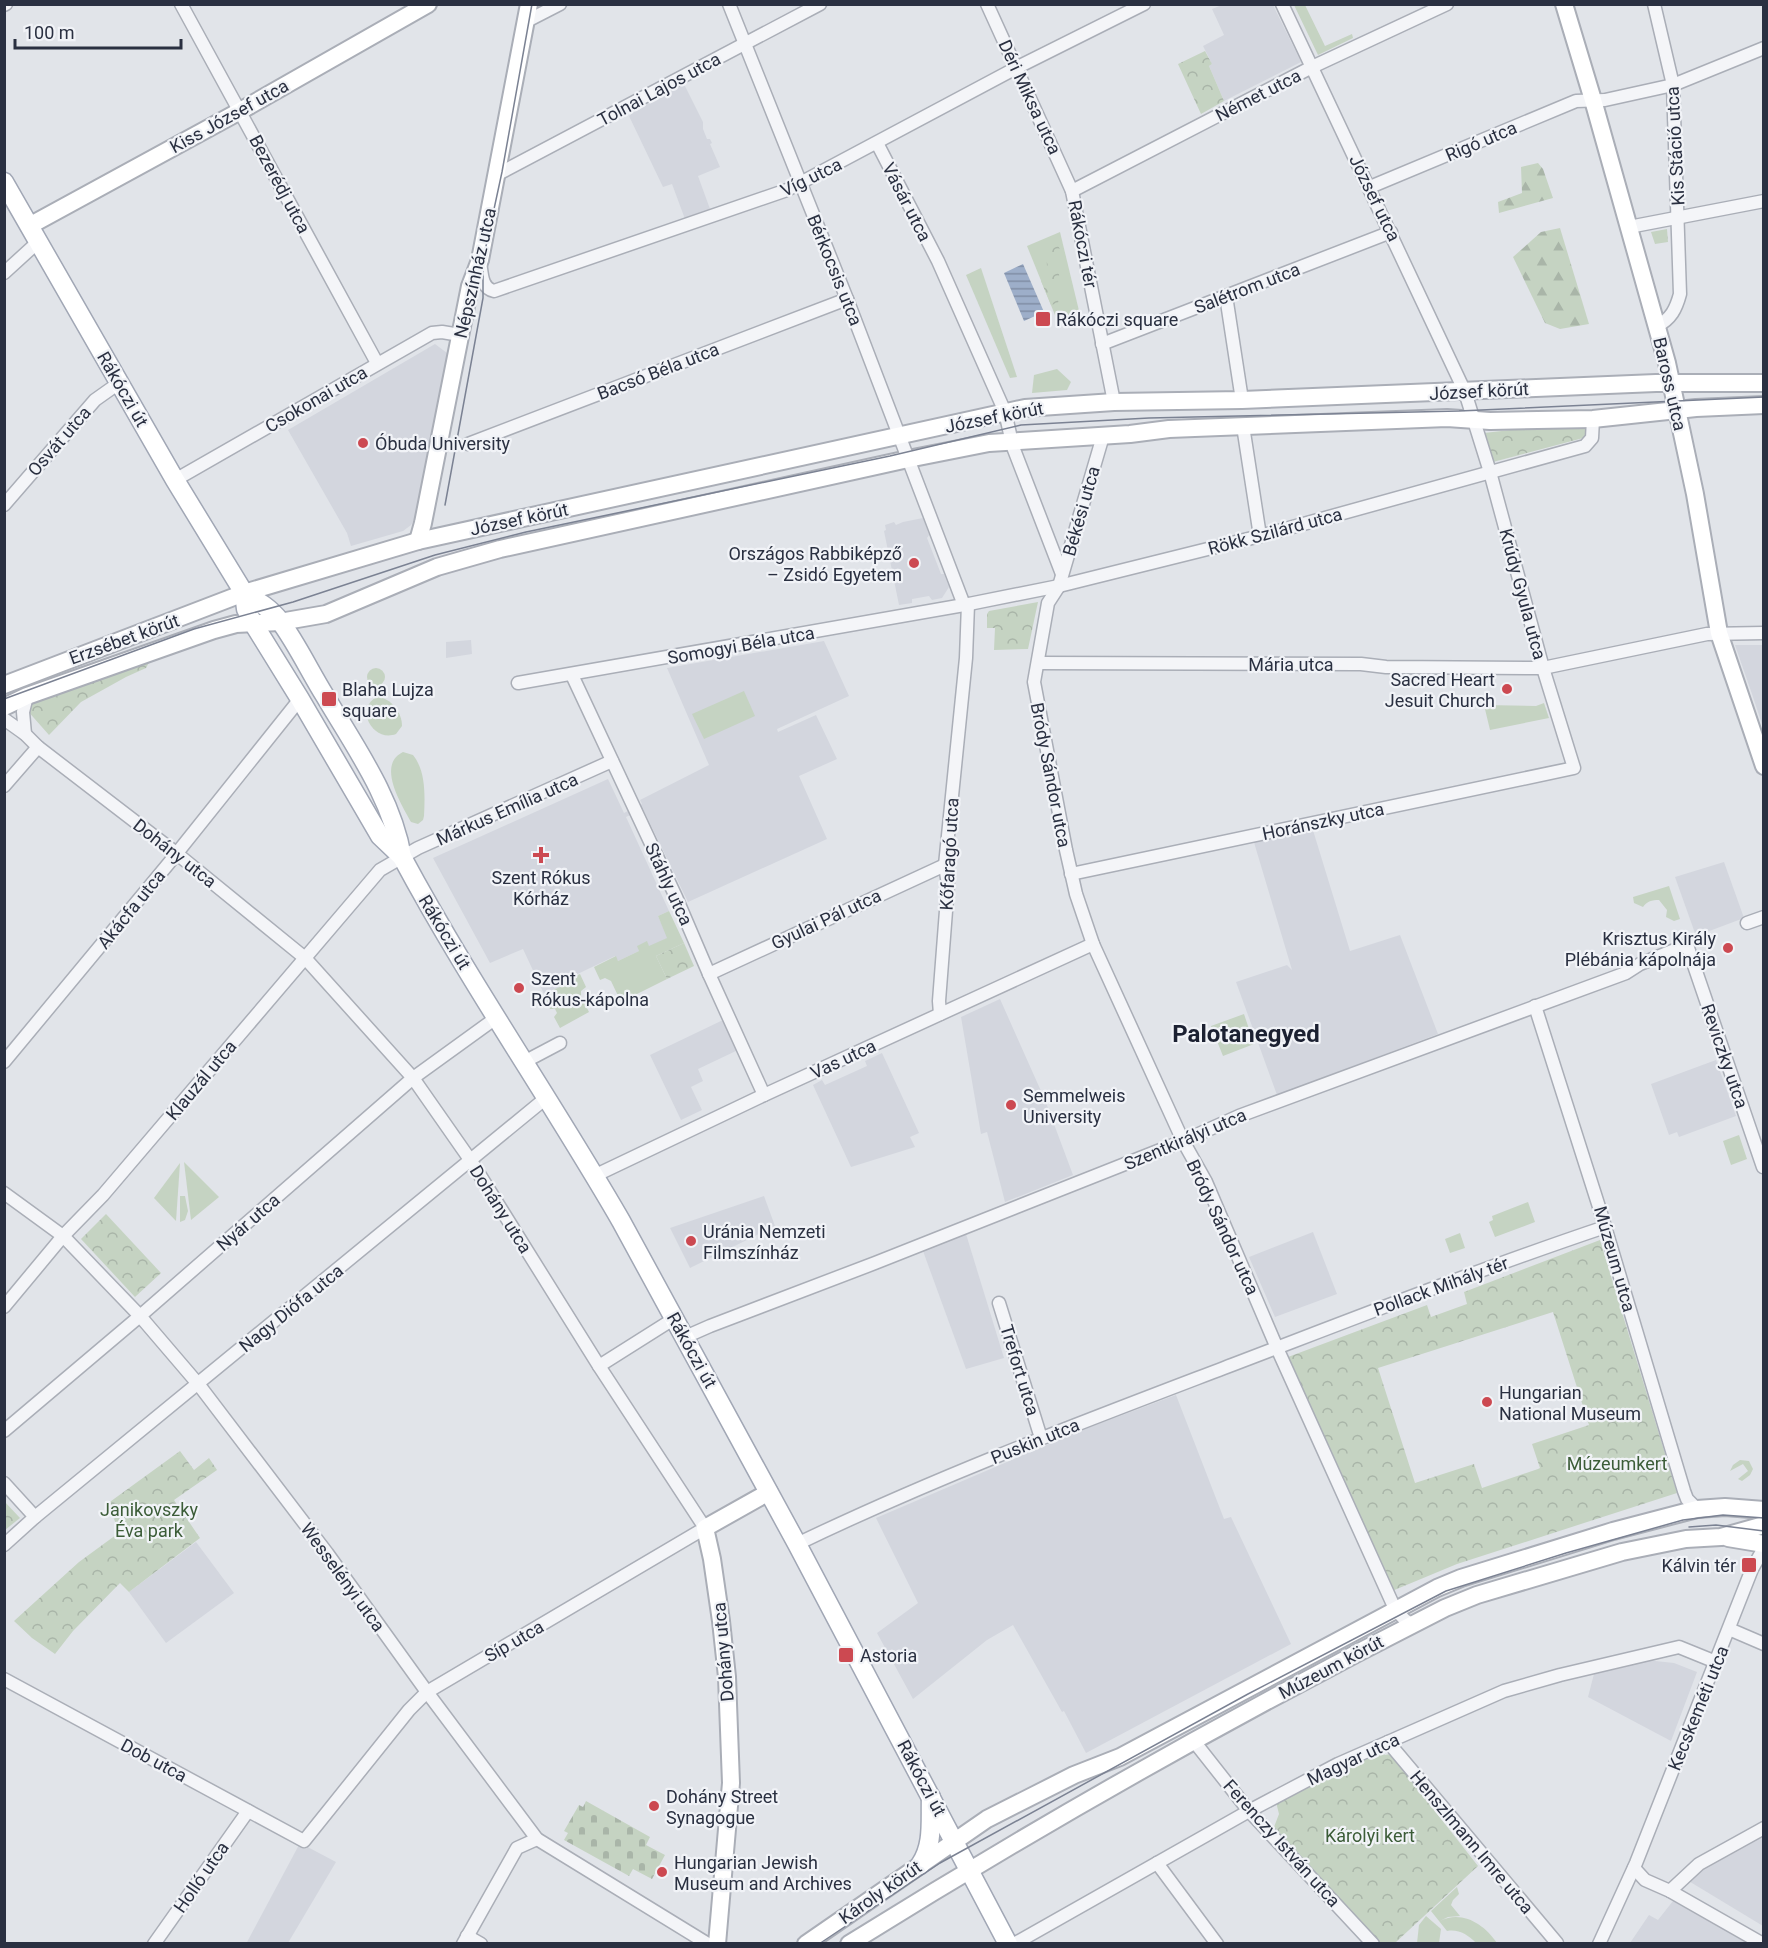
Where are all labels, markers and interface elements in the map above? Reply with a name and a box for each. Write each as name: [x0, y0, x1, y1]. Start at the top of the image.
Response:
scale bar: [15, 12, 182, 50]
text: 100 m: [24, 22, 75, 43]
street label: Déri Miksa utca: [994, 36, 1066, 158]
street label: Tolnai Lajos utca: [594, 48, 724, 130]
street label: Német utca: [1212, 65, 1304, 125]
street label: Kiss József utca: [166, 75, 292, 157]
street label: Kis Stáció utca: [1661, 86, 1689, 206]
street label: Rigó utca: [1442, 117, 1520, 165]
street label: Bezerédj utca: [245, 131, 315, 237]
street label: József utca: [1345, 151, 1405, 245]
street label: Víg utca: [777, 153, 845, 201]
street label: Vásár utca: [878, 159, 936, 245]
street label: Rákóczi tér: [1064, 198, 1102, 290]
street label: Népszínház utca: [450, 206, 500, 340]
street label: Bérkocsis utca: [803, 211, 867, 329]
street label: Salétrom utca: [1191, 258, 1303, 318]
place label: Rákóczi square: [1056, 309, 1178, 330]
marker: Rákóczi square: [1034, 310, 1052, 328]
street label: Baross utca: [1649, 335, 1691, 433]
street label: Bacsó Béla utca: [594, 338, 722, 404]
street label: Rákóczi út: [93, 348, 153, 430]
street label: Csokonai utca: [261, 361, 371, 437]
street label: József körút: [1429, 378, 1530, 404]
street label: József körút: [943, 397, 1045, 437]
street label: Osvát utca: [23, 402, 95, 480]
place label: Óbuda University: [375, 433, 511, 454]
marker: Óbuda University: [356, 436, 370, 450]
street label: Békési utca: [1058, 464, 1104, 558]
street label: József körút: [468, 498, 570, 540]
street label: Rökk Szilárd utca: [1206, 503, 1344, 559]
street label: Krúdy Gyula utca: [1495, 526, 1551, 662]
place label: Országos Rabbiképző – Zsidó Egyetem: [728, 543, 902, 585]
marker: Országos Rabbiképző – Zsidó Egyetem: [907, 556, 921, 570]
street label: Erzsébet körút: [66, 609, 182, 669]
street label: Somogyi Béla utca: [666, 622, 816, 668]
street label: Mária utca: [1248, 654, 1334, 675]
place label: Sacred Heart Jesuit Church: [1385, 669, 1495, 711]
place label: Blaha Lujza square: [342, 679, 434, 721]
marker: Sacred Heart Jesuit Church: [1500, 682, 1514, 696]
marker: Blaha Lujza square: [320, 690, 338, 708]
street label: Bródy Sándor utca: [1027, 701, 1075, 849]
street label: Márkus Emília utca: [433, 768, 581, 850]
street label: Kőfaragó utca: [936, 797, 962, 911]
street label: Horánszky utca: [1260, 798, 1386, 844]
street label: Dohány utca: [129, 814, 221, 892]
street label: Stáhly utca: [641, 839, 697, 929]
marker: Szent Rókus Kórház: [532, 846, 550, 864]
street label: Akácfa utca: [93, 865, 169, 953]
place label: Szent Rókus Kórház: [491, 867, 591, 909]
street label: Gyulai Pál utca: [768, 884, 884, 954]
street label: Rákóczi út: [415, 891, 476, 973]
place label: Krisztus Király Plébánia kápolnája: [1565, 928, 1716, 970]
marker: Krisztus Király Plébánia kápolnája: [1721, 941, 1735, 955]
place label: Szent Rókus-kápolna: [531, 968, 649, 1010]
marker: Szent Rókus-kápolna: [512, 981, 526, 995]
street label: Reviczky utca: [1697, 1001, 1753, 1111]
district label: Palotanegyed: [1172, 1020, 1320, 1048]
street label: Vas utca: [807, 1035, 879, 1083]
street label: Klauzál utca: [161, 1036, 241, 1124]
place label: Semmelweis University: [1023, 1085, 1125, 1127]
marker: Semmelweis University: [1004, 1098, 1018, 1112]
street label: Szentkirályi utca: [1121, 1104, 1249, 1174]
street label: Bródy Sándor utca: [1182, 1156, 1264, 1298]
street label: Dohány utca: [466, 1161, 536, 1257]
street label: Nyár utca: [212, 1189, 284, 1255]
street label: Múzeum utca: [1590, 1204, 1640, 1314]
place label: Uránia Nemzeti Filmszínház: [703, 1221, 826, 1263]
marker: Uránia Nemzeti Filmszínház: [684, 1234, 698, 1248]
street label: Pollack Mihály tér: [1371, 1252, 1511, 1320]
street label: Nagy Diófa utca: [235, 1260, 347, 1356]
street label: Rákóczi út: [663, 1308, 721, 1392]
street label: Trefort utca: [996, 1322, 1044, 1418]
place label: Hungarian National Museum: [1499, 1382, 1641, 1424]
marker: Hungarian National Museum: [1480, 1395, 1494, 1409]
street label: Puskin utca: [988, 1414, 1082, 1468]
park label: Múzeumkert: [1567, 1453, 1667, 1474]
park label: Janikovszky Éva park: [100, 1499, 198, 1541]
street label: Wesselényi utca: [296, 1518, 390, 1636]
place label: Kálvin tér: [1662, 1555, 1736, 1576]
marker: Kálvin tér: [1740, 1556, 1758, 1574]
street label: Dohány utca: [708, 1601, 738, 1703]
street label: Síp utca: [481, 1616, 547, 1666]
street label: Múzeum körút: [1275, 1631, 1387, 1703]
street label: Kecskeméti utca: [1663, 1642, 1733, 1774]
place label: Astoria: [860, 1645, 917, 1666]
marker: Astoria: [837, 1646, 855, 1664]
street label: Magyar utca: [1304, 1728, 1402, 1790]
street label: Dob utca: [117, 1734, 191, 1786]
street label: Rákóczi út: [893, 1736, 951, 1820]
street label: Henszlmann Imre utca: [1406, 1766, 1538, 1918]
street label: Ferenczy István utca: [1219, 1775, 1345, 1911]
place label: Dohány Street Synagogue: [666, 1786, 778, 1828]
marker: Dohány Street Synagogue: [647, 1799, 661, 1813]
park label: Károlyi kert: [1325, 1825, 1415, 1846]
street label: Holló utca: [169, 1838, 233, 1916]
place label: Hungarian Jewish Museum and Archives: [674, 1852, 852, 1894]
street label: Károly körút: [835, 1856, 925, 1928]
marker: Hungarian Jewish Museum and Archives: [655, 1865, 669, 1879]

